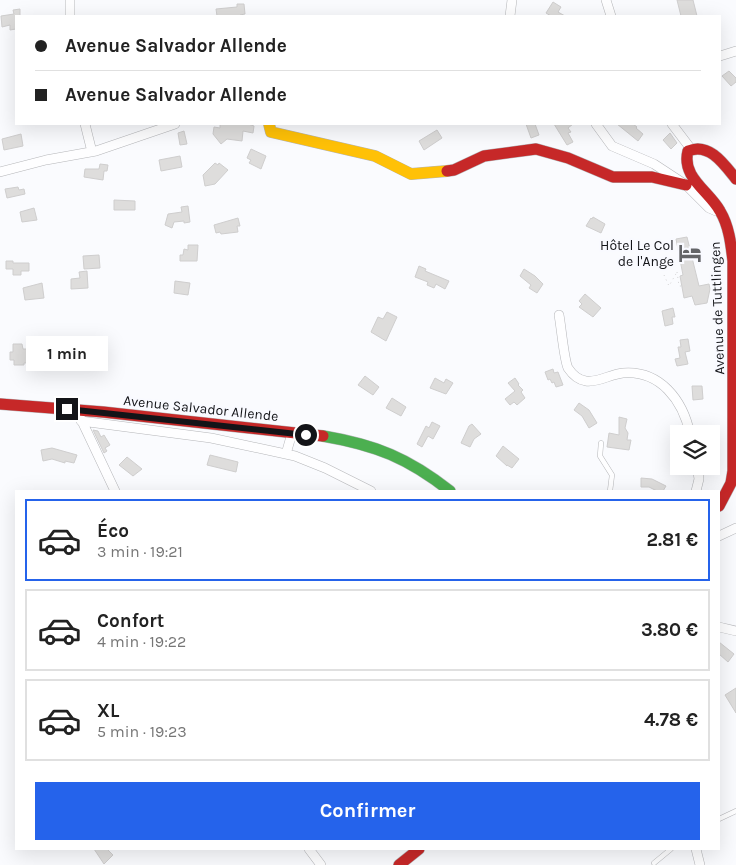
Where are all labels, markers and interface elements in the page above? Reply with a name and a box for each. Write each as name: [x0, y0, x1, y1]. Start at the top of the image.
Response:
text: Avenue Salvador Allende: [65, 35, 287, 57]
text: Avenue Salvador Allende: [65, 84, 287, 106]
place label: Hôtel Le Col de l'Ange: [600, 237, 674, 270]
hotel icon: Hôtel Le Col de l'Ange: [677, 240, 703, 266]
street label: Avenue de Tuttlingen: [707, 241, 728, 375]
callout: 1 min: [26, 336, 108, 372]
text: 1 min: [47, 344, 87, 363]
street label: Avenue Salvador Allende: [123, 392, 279, 425]
route end: [56, 398, 78, 420]
route start: [295, 424, 317, 446]
map controls: [670, 425, 720, 475]
button: layers: [670, 425, 720, 475]
icon: car: [37, 518, 82, 563]
text: Éco: [97, 520, 129, 542]
text: 2.81 €: [647, 529, 698, 551]
text: 3 min · 19:21: [97, 542, 183, 561]
icon: car: [37, 608, 82, 653]
text: Confort: [97, 610, 164, 632]
text: 3.80 €: [641, 619, 698, 641]
text: 4 min · 19:22: [97, 632, 186, 651]
icon: car: [37, 698, 82, 743]
text: XL: [97, 700, 119, 722]
text: 4.78 €: [644, 709, 698, 731]
text: 5 min · 19:23: [97, 722, 187, 741]
button: Confirmer: [35, 782, 700, 840]

